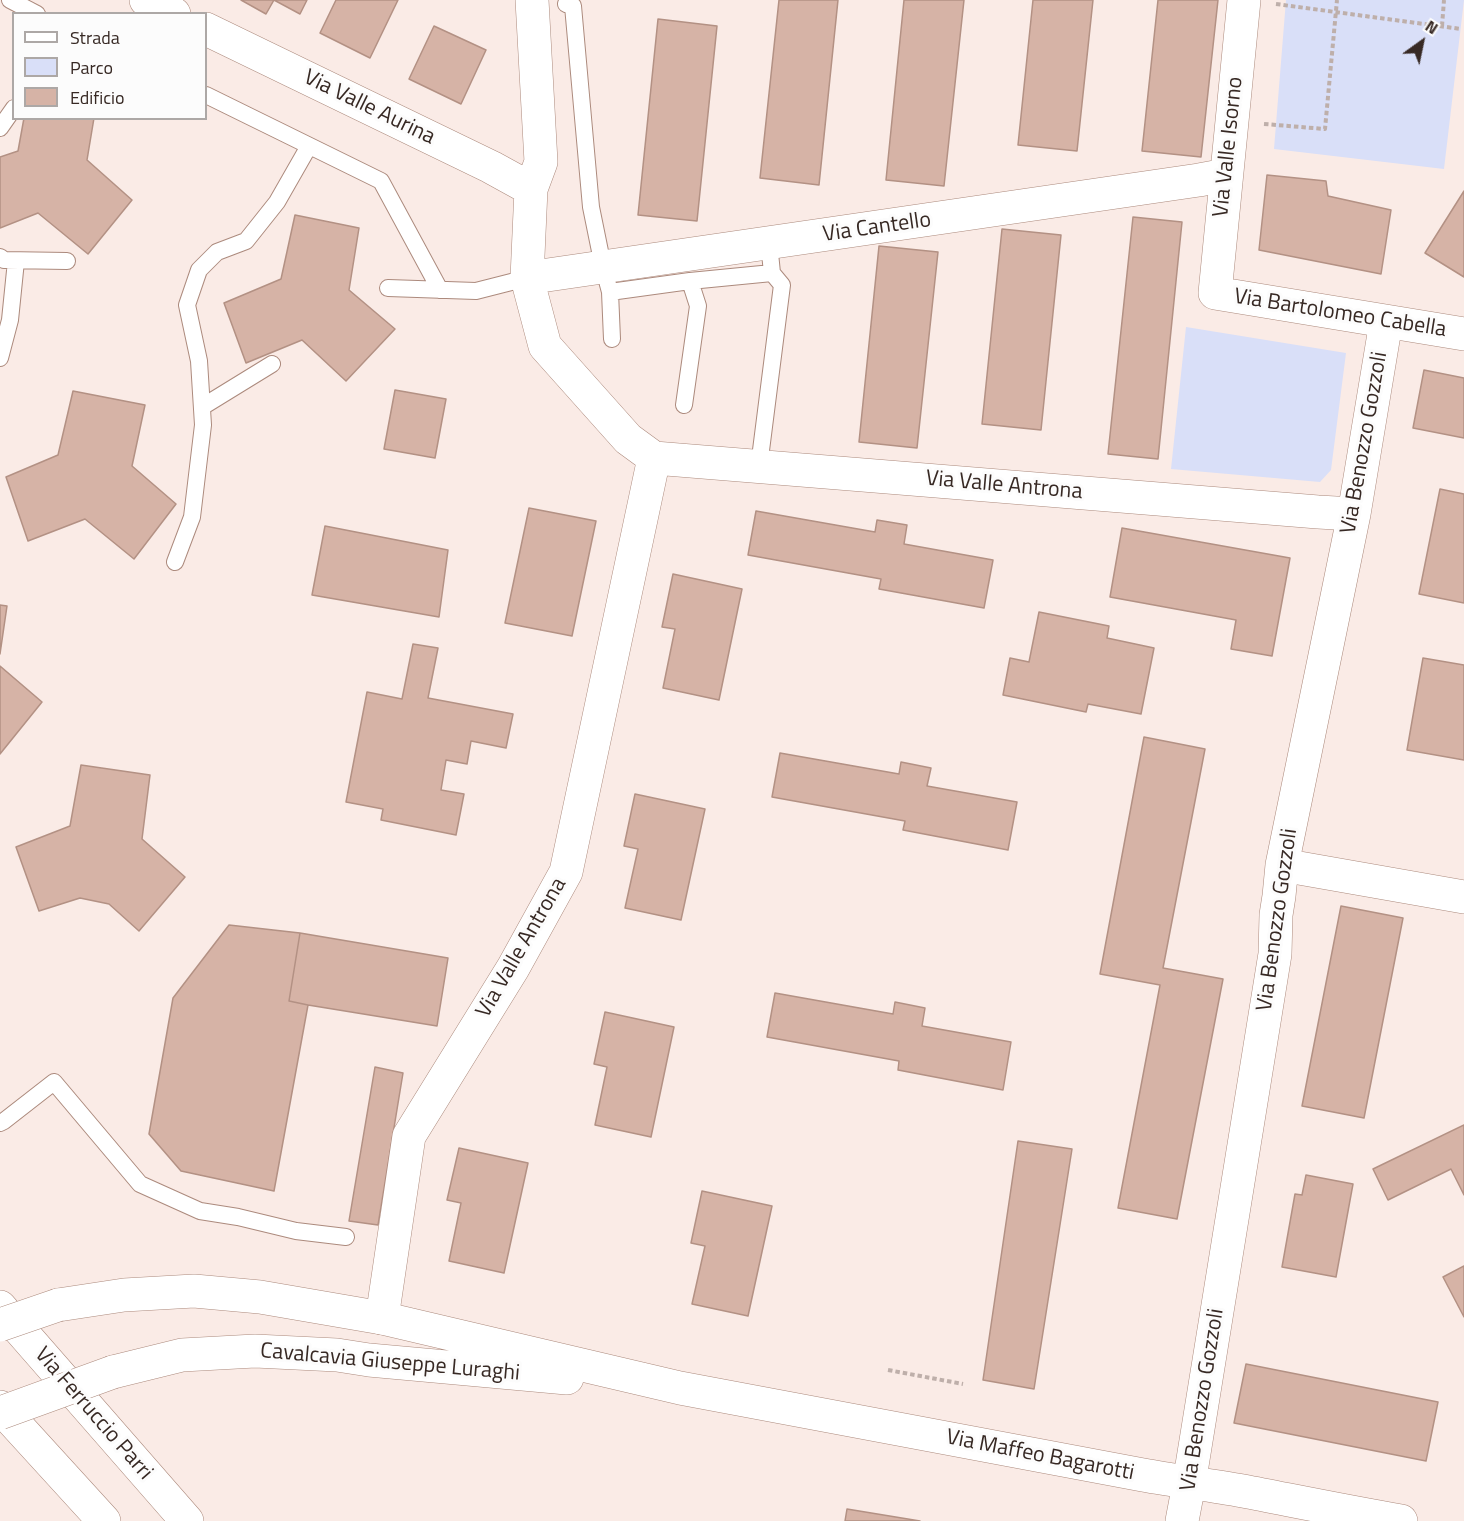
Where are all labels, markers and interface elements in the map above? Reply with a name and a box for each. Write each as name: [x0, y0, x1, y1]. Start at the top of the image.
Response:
legend: [12, 12, 207, 120]
north arrow: [1392, 12, 1452, 72]
text: N: [1421, 14, 1443, 40]
text: Strada: [70, 24, 120, 51]
text: Parco: [70, 54, 113, 81]
street label: Via Valle Aurina: [299, 65, 439, 151]
street label: Via Valle Isorno: [1208, 75, 1250, 219]
text: Edificio: [70, 84, 124, 111]
street label: Via Cantello: [821, 207, 933, 249]
street label: Via Bartolomeo Cabella: [1232, 284, 1448, 344]
street label: Via Benozzo Gozzoli: [1336, 350, 1394, 536]
street label: Via Valle Antrona: [925, 466, 1083, 506]
street label: Via Benozzo Gozzoli: [1252, 827, 1304, 1013]
street label: Via Valle Antrona: [471, 873, 573, 1023]
street label: Via Benozzo Gozzoli: [1176, 1307, 1230, 1493]
street label: Cavalcavia Giuseppe Luraghi: [259, 1339, 521, 1387]
street label: Via Ferruccio Parri: [28, 1342, 158, 1486]
street label: Via Maffeo Bagarotti: [944, 1425, 1136, 1487]

